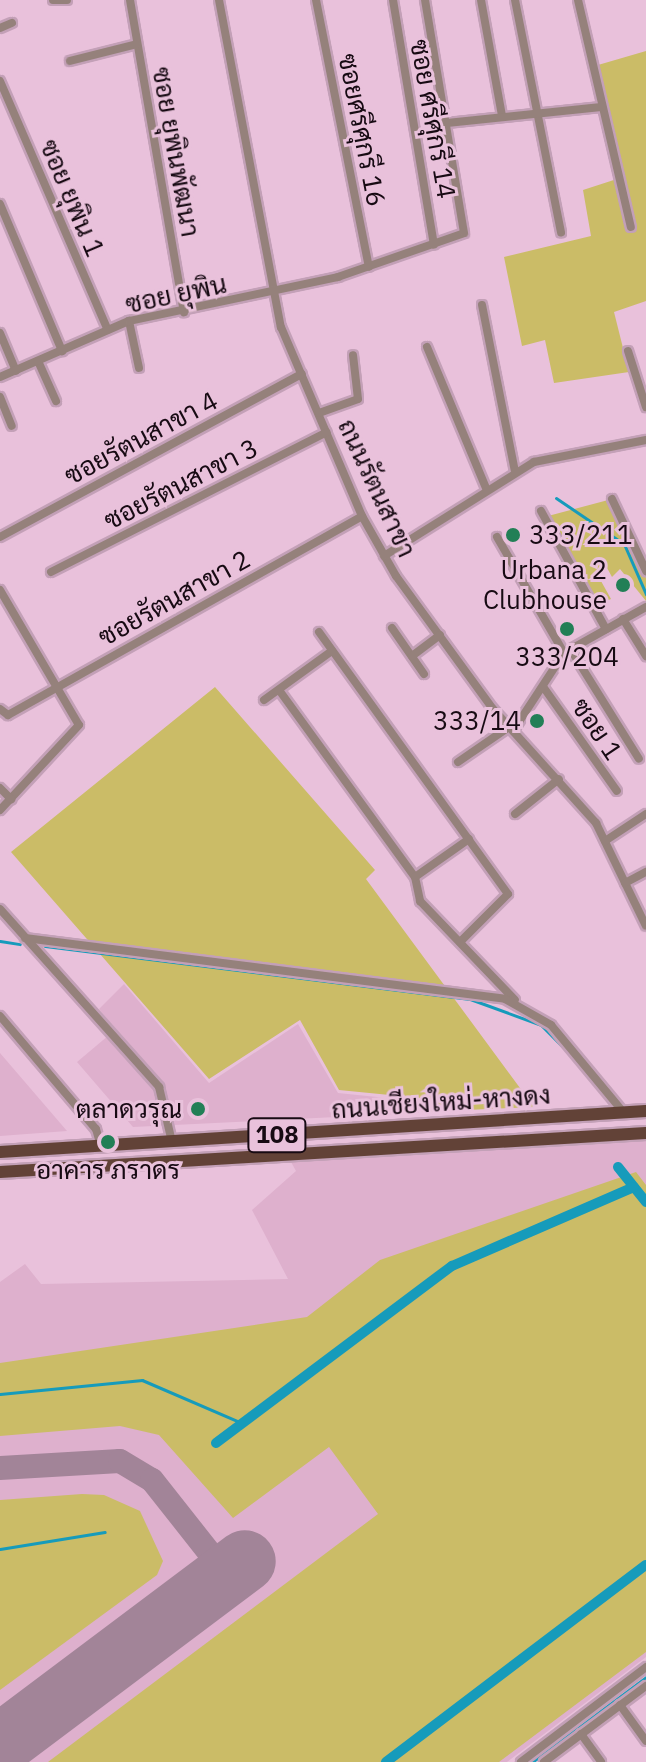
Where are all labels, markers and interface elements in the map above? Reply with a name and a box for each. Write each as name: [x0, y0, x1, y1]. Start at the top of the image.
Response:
street label: ซอย ศรีศุกรี 14: [404, 37, 462, 201]
street label: ซอยศรีศุกรี 16: [332, 51, 392, 209]
street label: ซอย ยุพินพัฒนา: [146, 65, 206, 239]
street label: ซอย ยุพิน 1: [33, 135, 111, 261]
street label: ซอย ยุพิน: [123, 268, 229, 320]
street label: ซอยรัตนสาขา 4: [59, 385, 223, 491]
street label: ถนนรัตนสาขา: [331, 414, 423, 562]
street label: ซอยรัตนสาขา 3: [99, 432, 263, 536]
place label: 333/211: [529, 519, 633, 551]
marker: 333/211: [504, 526, 522, 544]
street label: ซอยรัตนสาขา 2: [93, 543, 255, 653]
place label: Urbana 2 Clubhouse: [483, 554, 607, 616]
marker: Urbana 2 Clubhouse: [614, 576, 632, 594]
marker: 333/204: [558, 620, 576, 638]
place label: 333/204: [515, 641, 619, 673]
street label: ซอย 1: [565, 692, 629, 766]
place label: 333/14: [433, 705, 521, 737]
marker: 333/14: [528, 712, 546, 730]
street label: ถนนเชียงใหม่-หางดง: [330, 1079, 552, 1125]
place label: ตลาดวรุณ: [76, 1093, 182, 1125]
marker: ตลาดวรุณ: [189, 1100, 207, 1118]
road number: 108: [247, 1115, 307, 1155]
marker: อาคาร ภราดร: [99, 1133, 117, 1151]
place label: อาคาร ภราดร: [36, 1154, 180, 1186]

